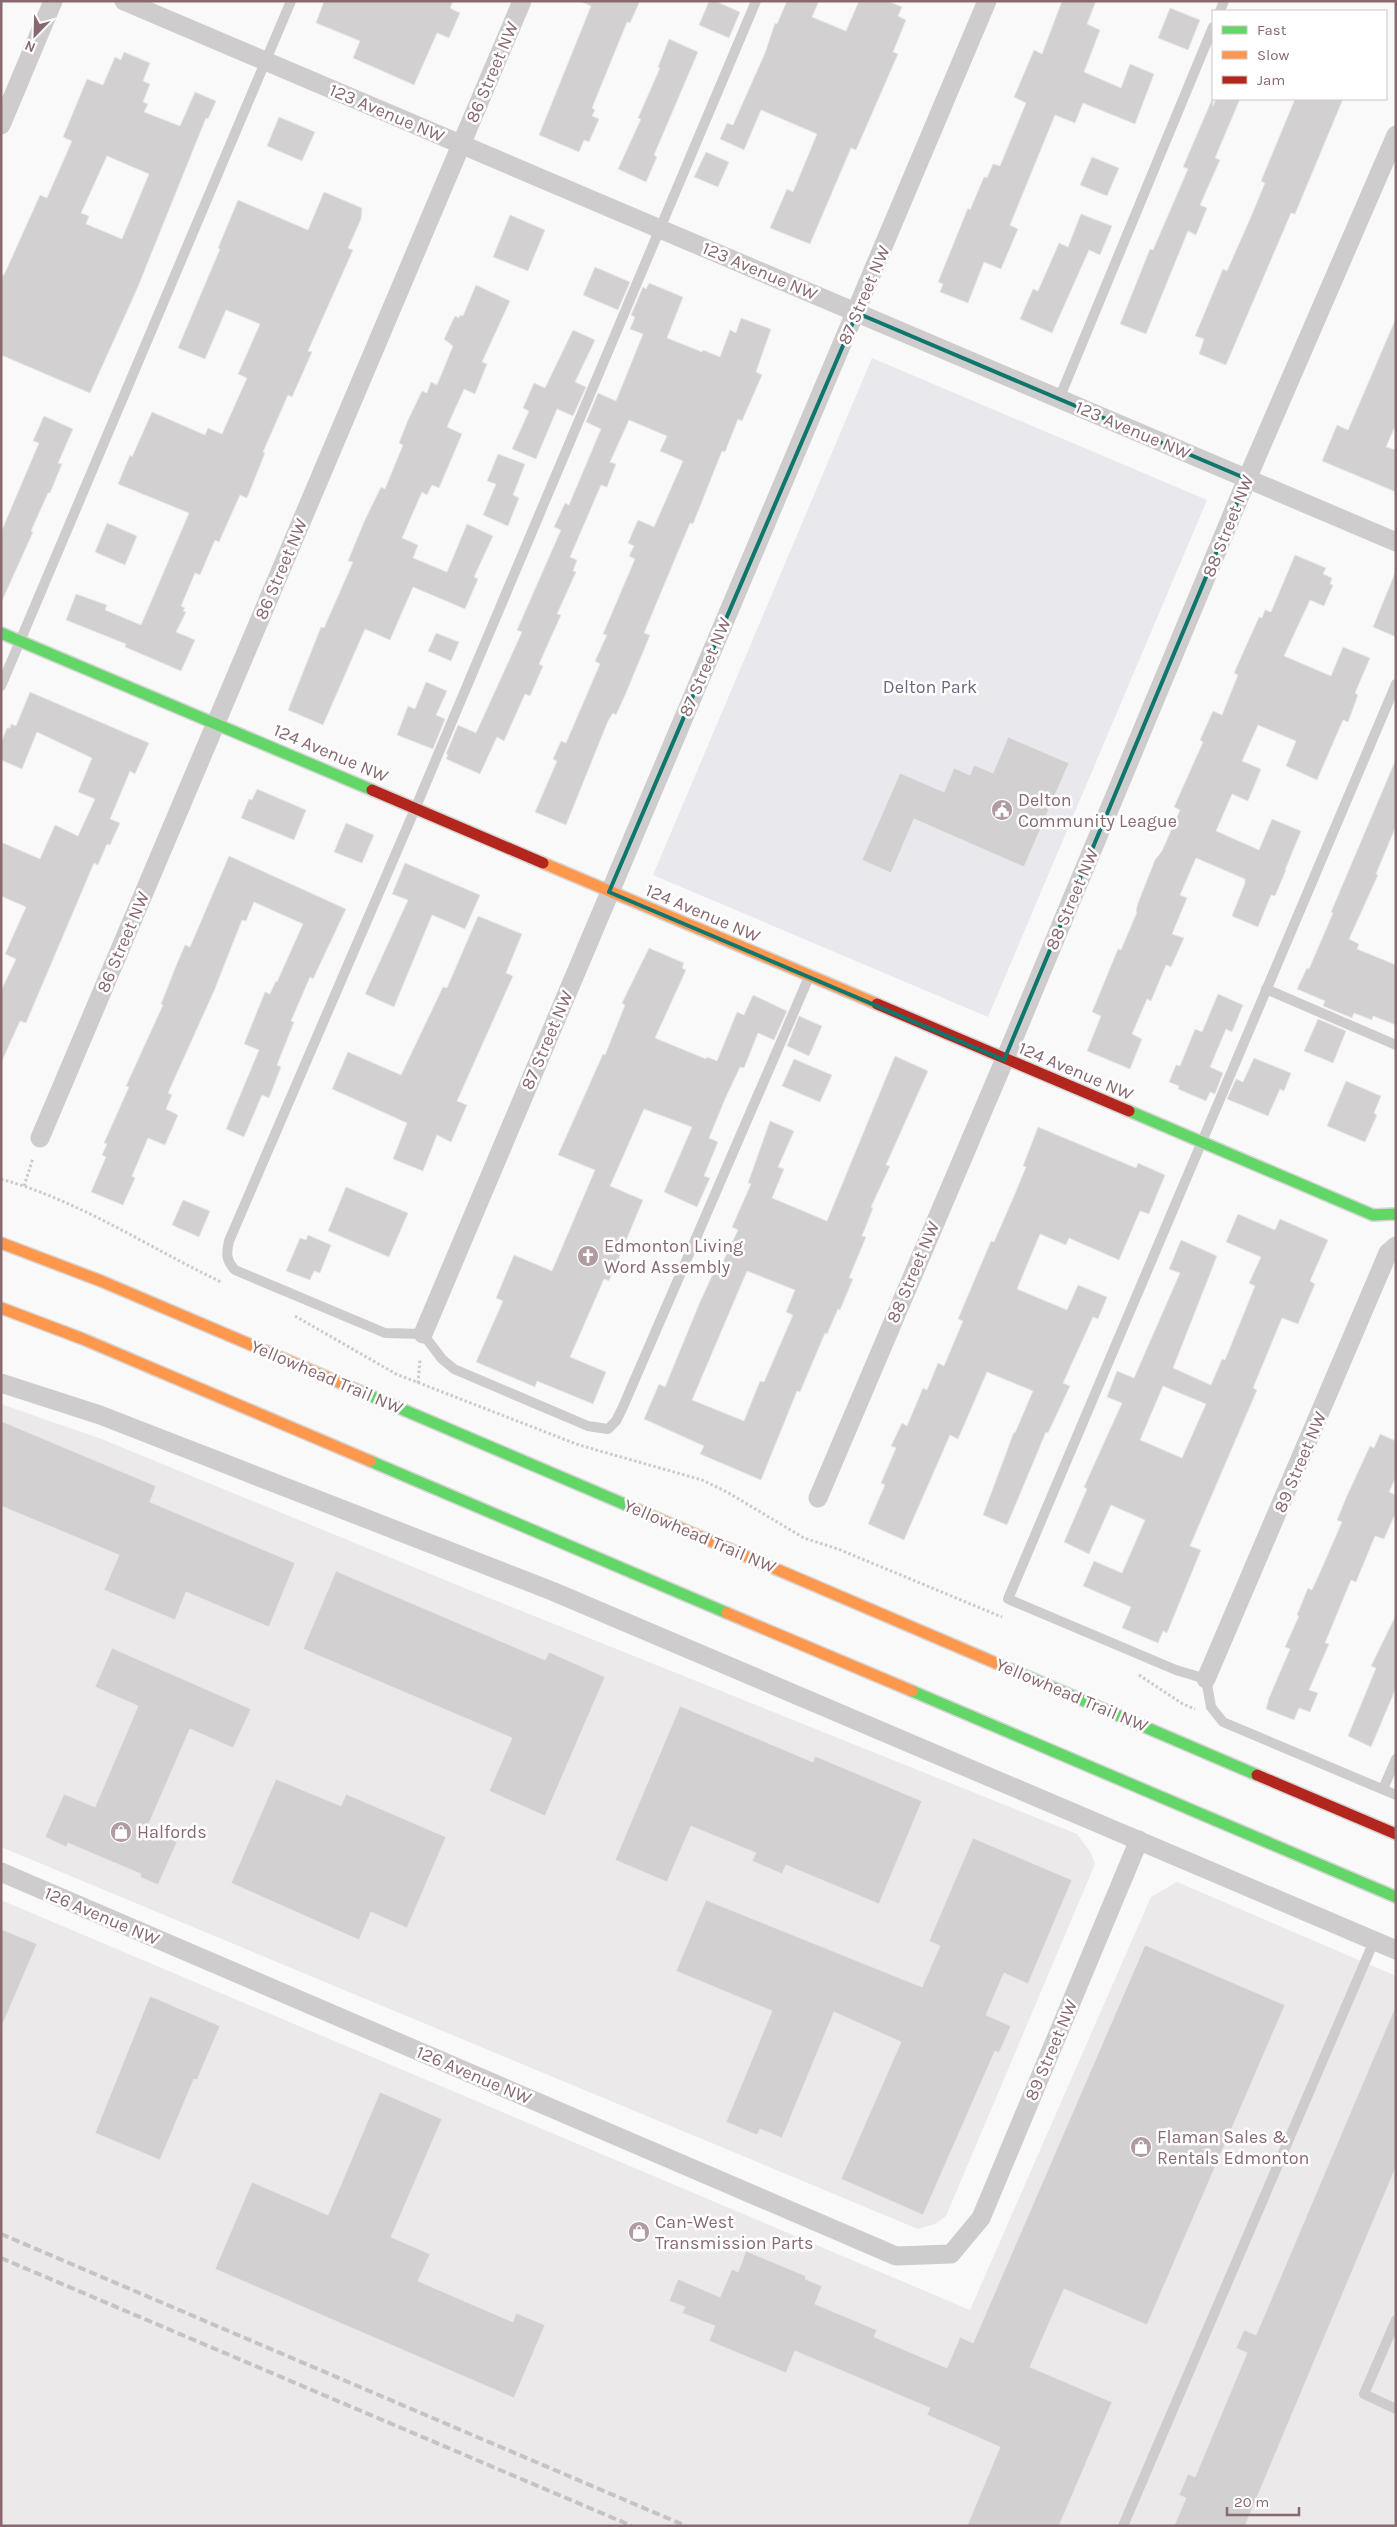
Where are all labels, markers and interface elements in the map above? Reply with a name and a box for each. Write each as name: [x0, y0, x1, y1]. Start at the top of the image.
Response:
north arrow: [10, 10, 60, 60]
legend: [1212, 10, 1387, 100]
street label: 86 Street NW: [461, 18, 523, 126]
text: Fast: [1257, 21, 1287, 39]
text: N: [22, 37, 38, 56]
text: Slow: [1257, 46, 1289, 64]
text: Jam: [1257, 71, 1285, 89]
street label: 123 Avenue NW: [326, 79, 448, 147]
street label: 123 Avenue NW: [699, 237, 821, 305]
street label: 87 Street NW: [833, 242, 895, 348]
street label: 123 Avenue NW: [1072, 396, 1194, 464]
street label: 88 Street NW: [1197, 472, 1259, 580]
street label: 86 Street NW: [250, 515, 312, 623]
street label: 87 Street NW: [674, 614, 736, 720]
park label: Delton Park: [883, 676, 977, 698]
street label: 124 Avenue NW: [270, 719, 392, 787]
place label: Delton Community League: [1018, 789, 1177, 832]
public building icon: Delton Community League: [990, 798, 1014, 822]
street label: 88 Street NW: [1041, 845, 1103, 953]
street label: 124 Avenue NW: [642, 879, 764, 947]
street label: 86 Street NW: [92, 888, 154, 996]
street label: 87 Street NW: [516, 987, 578, 1093]
street label: 124 Avenue NW: [1015, 1037, 1137, 1105]
street label: 88 Street NW: [882, 1218, 944, 1326]
place label: Edmonton Living Word Assembly: [604, 1235, 743, 1278]
church icon: Edmonton Living Word Assembly: [576, 1244, 600, 1268]
street label: Yellowhead Trail NW: [248, 1335, 406, 1419]
street label: 89 Street NW: [1269, 1408, 1331, 1516]
street label: Yellowhead Trail NW: [621, 1494, 779, 1578]
street label: Yellowhead Trail NW: [993, 1653, 1151, 1737]
shop icon: Halfords: [109, 1820, 133, 1844]
place label: Halfords: [137, 1821, 207, 1843]
street label: 126 Avenue NW: [41, 1882, 163, 1950]
street label: 89 Street NW: [1020, 1996, 1082, 2104]
street label: 126 Avenue NW: [413, 2041, 535, 2109]
place label: Flaman Sales & Rentals Edmonton: [1157, 2126, 1309, 2169]
shop icon: Flaman Sales & Rentals Edmonton: [1129, 2135, 1153, 2159]
place label: Can-West Transmission Parts: [655, 2211, 814, 2254]
shop icon: Can-West Transmission Parts: [627, 2220, 651, 2244]
scale bar: [1227, 2484, 1300, 2516]
text: 20 m: [1234, 2493, 1269, 2511]

